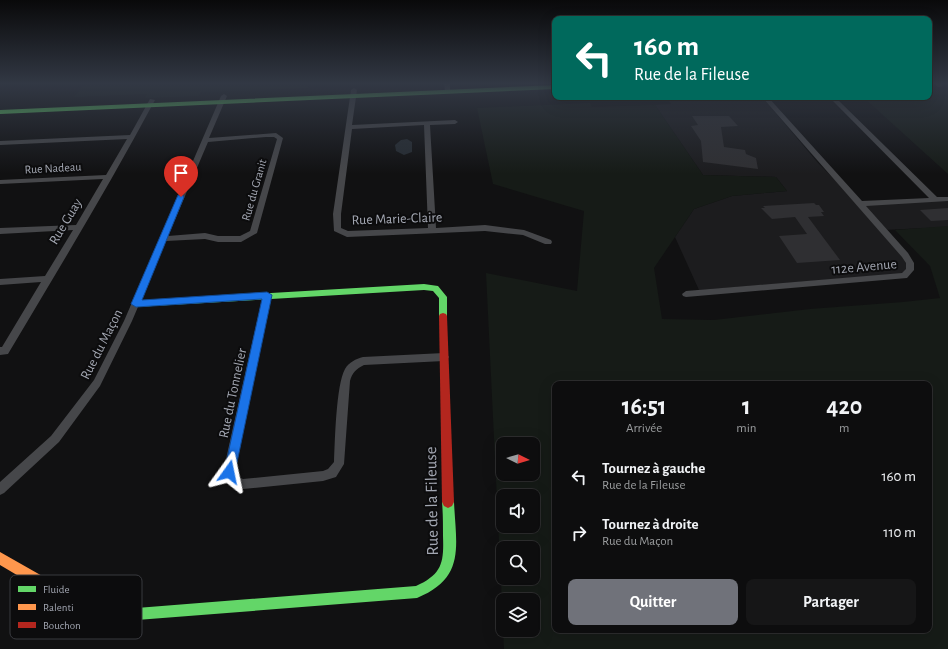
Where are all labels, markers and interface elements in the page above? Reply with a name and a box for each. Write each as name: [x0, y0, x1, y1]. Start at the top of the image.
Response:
icon: left: [568, 32, 620, 84]
text: 160 m: [634, 33, 699, 61]
text: Rue de la Fileuse: [634, 66, 749, 84]
pin: [164, 156, 198, 197]
street label: Rue du Granit: [239, 158, 269, 222]
street label: Rue Nadeau: [24, 161, 82, 175]
icon: arrive: [170, 162, 192, 184]
street label: Rue Guay: [47, 196, 85, 247]
street label: Rue Marie-Claire: [351, 210, 443, 228]
street label: 112e Avenue: [831, 257, 897, 277]
street label: Rue du Maçon: [78, 307, 126, 382]
street label: Rue du Tonnelier: [217, 347, 249, 439]
text: 16:51: [622, 395, 667, 419]
text: 1: [742, 395, 751, 419]
text: 420: [826, 395, 862, 419]
text: Arrivée: [626, 422, 662, 435]
text: min: [736, 422, 757, 435]
text: m: [839, 422, 849, 435]
north arrow: [496, 437, 540, 481]
map controls: [496, 437, 540, 637]
street label: Rue de la Fileuse: [422, 446, 441, 556]
position arrow: [208, 451, 250, 493]
text: Tournez à gauche: [602, 461, 705, 476]
icon: left: [568, 466, 590, 488]
text: 160 m: [881, 469, 916, 484]
text: Rue de la Fileuse: [602, 479, 685, 492]
button: sound: [496, 489, 540, 533]
text: Tournez à droite: [602, 517, 699, 532]
icon: right: [568, 522, 590, 544]
text: 110 m: [883, 525, 916, 540]
text: Rue du Maçon: [602, 535, 673, 548]
button: search: [496, 541, 540, 585]
legend: [10, 575, 142, 639]
button: Quitter: [568, 579, 738, 625]
button: Partager: [746, 579, 916, 625]
text: Fluide: [43, 584, 70, 595]
button: layers: [496, 593, 540, 637]
text: Ralenti: [43, 602, 74, 613]
text: Bouchon: [43, 620, 81, 631]

